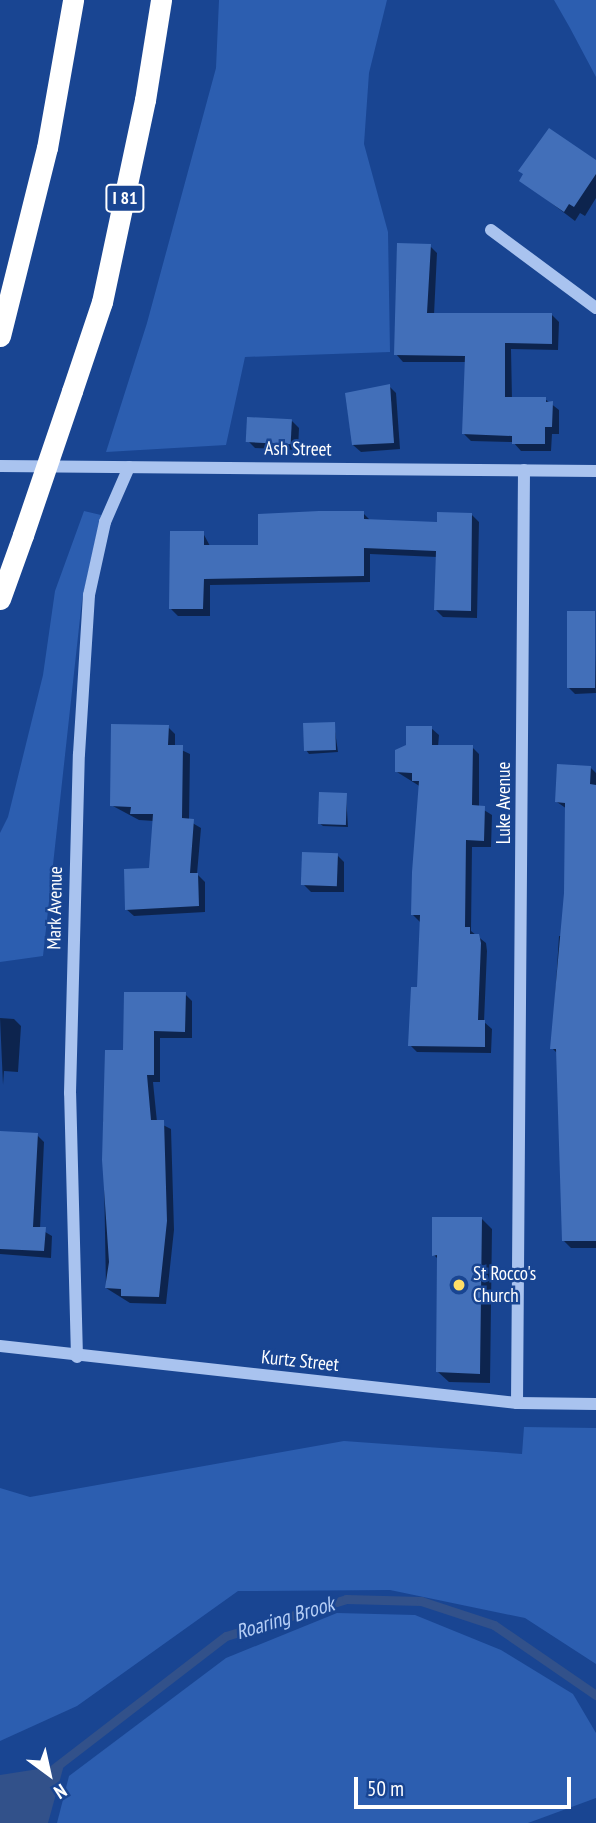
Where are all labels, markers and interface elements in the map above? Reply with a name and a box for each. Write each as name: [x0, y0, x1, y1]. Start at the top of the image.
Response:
road number: I 81: [104, 183, 146, 212]
street label: Ash Street: [264, 437, 332, 461]
street label: Luke Avenue: [493, 762, 515, 844]
street label: Mark Avenue: [43, 866, 67, 950]
place label: St Rocco's Church: [473, 1263, 536, 1307]
marker: St Rocco's Church: [451, 1277, 467, 1293]
street label: Kurtz Street: [260, 1346, 340, 1376]
water label: Roaring Brook: [233, 1591, 337, 1645]
north arrow: [14, 1739, 84, 1809]
scale bar: [358, 1764, 575, 1808]
text: 50 m: [367, 1775, 404, 1802]
text: N: [50, 1779, 71, 1804]

